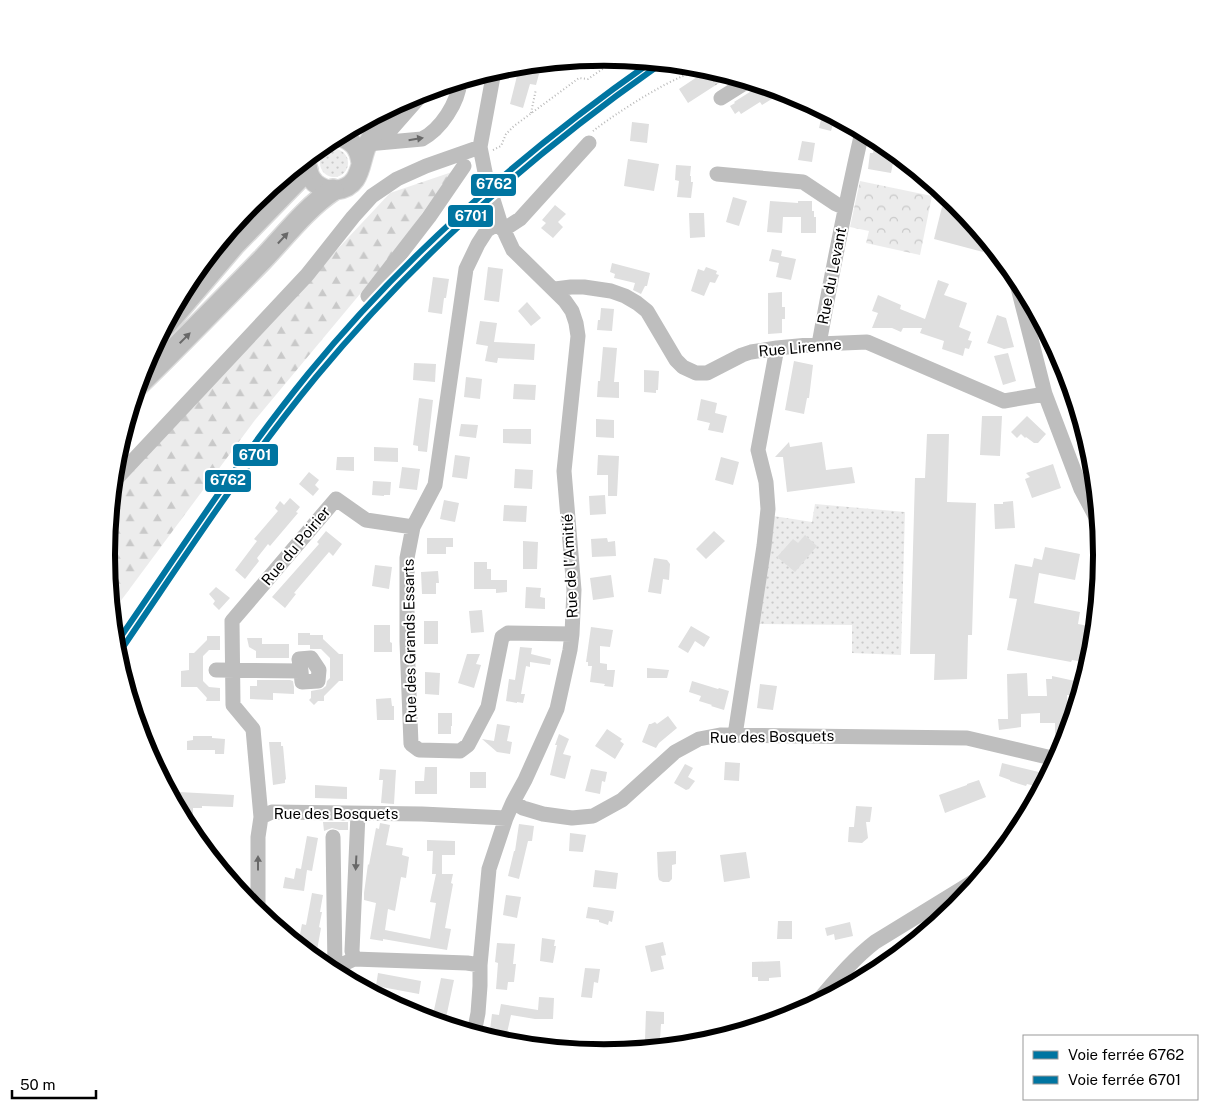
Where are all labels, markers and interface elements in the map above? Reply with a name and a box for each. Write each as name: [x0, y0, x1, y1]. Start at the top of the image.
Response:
one-way arrow: [408, 135, 424, 143]
line badge: 6762: [470, 173, 517, 197]
text: 6762: [476, 176, 512, 192]
line badge: 6701: [447, 204, 494, 228]
text: 6701: [455, 208, 487, 224]
street label: Rue du Levant: [814, 226, 849, 326]
one-way arrow: [277, 232, 289, 244]
one-way arrow: [179, 332, 191, 344]
street label: Rue Lirenne: [758, 335, 842, 360]
line badge: 6701: [232, 443, 279, 467]
text: 6701: [239, 447, 271, 463]
line badge: 6762: [204, 469, 252, 493]
text: 6762: [210, 472, 246, 488]
street label: Rue du Poirier: [258, 503, 334, 588]
street label: Rue de l'Amitié: [558, 513, 581, 619]
street label: Rue des Grands Essarts: [400, 559, 419, 723]
street label: Rue des Bosquets: [710, 727, 834, 746]
street label: Rue des Bosquets: [274, 805, 398, 822]
one-way arrow: [254, 855, 262, 871]
one-way arrow: [352, 855, 360, 871]
legend: [1023, 1035, 1198, 1100]
text: Voie ferrée 6762: [1068, 1046, 1184, 1063]
scale bar: [12, 1068, 96, 1100]
text: Voie ferrée 6701: [1068, 1071, 1181, 1088]
text: 50 m: [20, 1076, 55, 1093]

